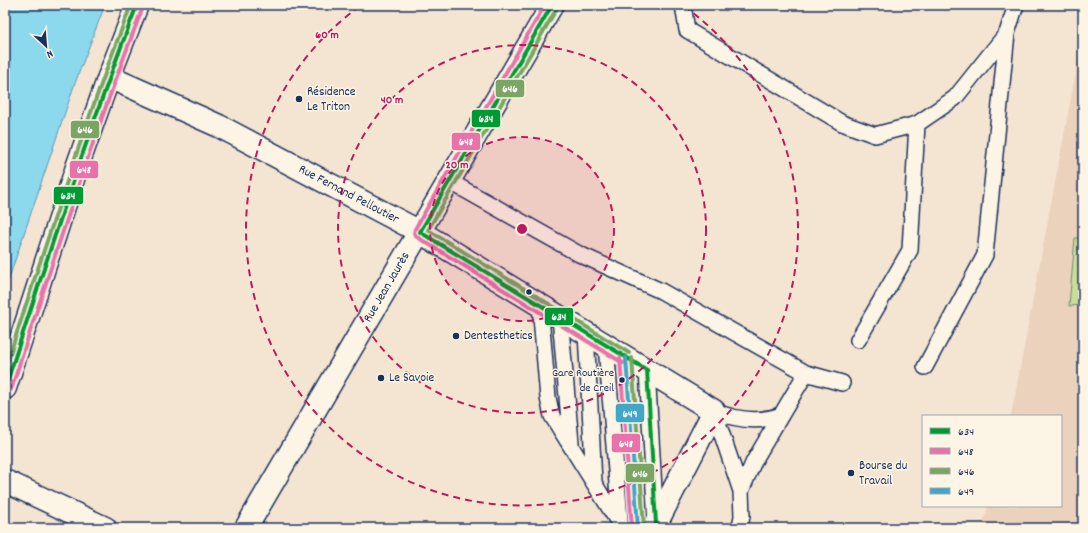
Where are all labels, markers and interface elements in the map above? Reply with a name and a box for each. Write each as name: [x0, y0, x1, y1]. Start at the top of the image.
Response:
north arrow: [26, 26, 66, 66]
text: 60 m: [315, 27, 339, 44]
text: N: [43, 45, 55, 62]
line badge: 646: [495, 79, 525, 98]
text: 646: [502, 82, 518, 98]
place label: Résidence Le Triton: [307, 83, 356, 117]
text: 40 m: [381, 92, 403, 109]
marker: Résidence Le Triton: [294, 94, 304, 104]
line badge: 634: [471, 109, 501, 128]
text: 634: [479, 112, 493, 128]
line badge: 646: [70, 120, 100, 139]
text: 646: [77, 123, 93, 139]
line badge: 648: [451, 132, 481, 151]
text: 648: [459, 135, 474, 151]
text: 20 m: [446, 157, 468, 174]
line badge: 648: [69, 160, 99, 179]
street label: Rue Fernand Pelloutier: [295, 160, 402, 229]
text: 648: [77, 163, 92, 179]
line badge: 634: [53, 186, 84, 205]
text: 634: [61, 189, 75, 205]
centre of rings: [515, 222, 529, 236]
street label: Rue Jean Jaurès: [359, 248, 415, 326]
unlabelled marker: [524, 287, 534, 297]
line badge: 634: [544, 307, 574, 326]
text: 634: [552, 310, 566, 326]
place label: Dentesthetics: [464, 327, 533, 346]
marker: Dentesthetics: [451, 331, 461, 341]
place label: Gare Routière de Creil: [552, 365, 614, 397]
place label: Le Savoie: [389, 369, 434, 388]
marker: Le Savoie: [376, 373, 386, 383]
marker: Gare Routière de Creil: [617, 375, 627, 385]
line badge: 649: [615, 403, 645, 423]
text: 649: [623, 407, 638, 423]
legend: [922, 415, 1062, 507]
text: 634: [958, 424, 974, 441]
line badge: 648: [611, 433, 641, 453]
text: 648: [619, 437, 634, 453]
text: 648: [958, 444, 974, 461]
place label: Bourse du Travail: [859, 457, 907, 491]
line badge: 646: [625, 463, 655, 483]
text: 646: [958, 464, 975, 481]
text: 646: [632, 467, 648, 483]
marker: Bourse du Travail: [846, 468, 856, 478]
text: 649: [958, 484, 974, 501]

